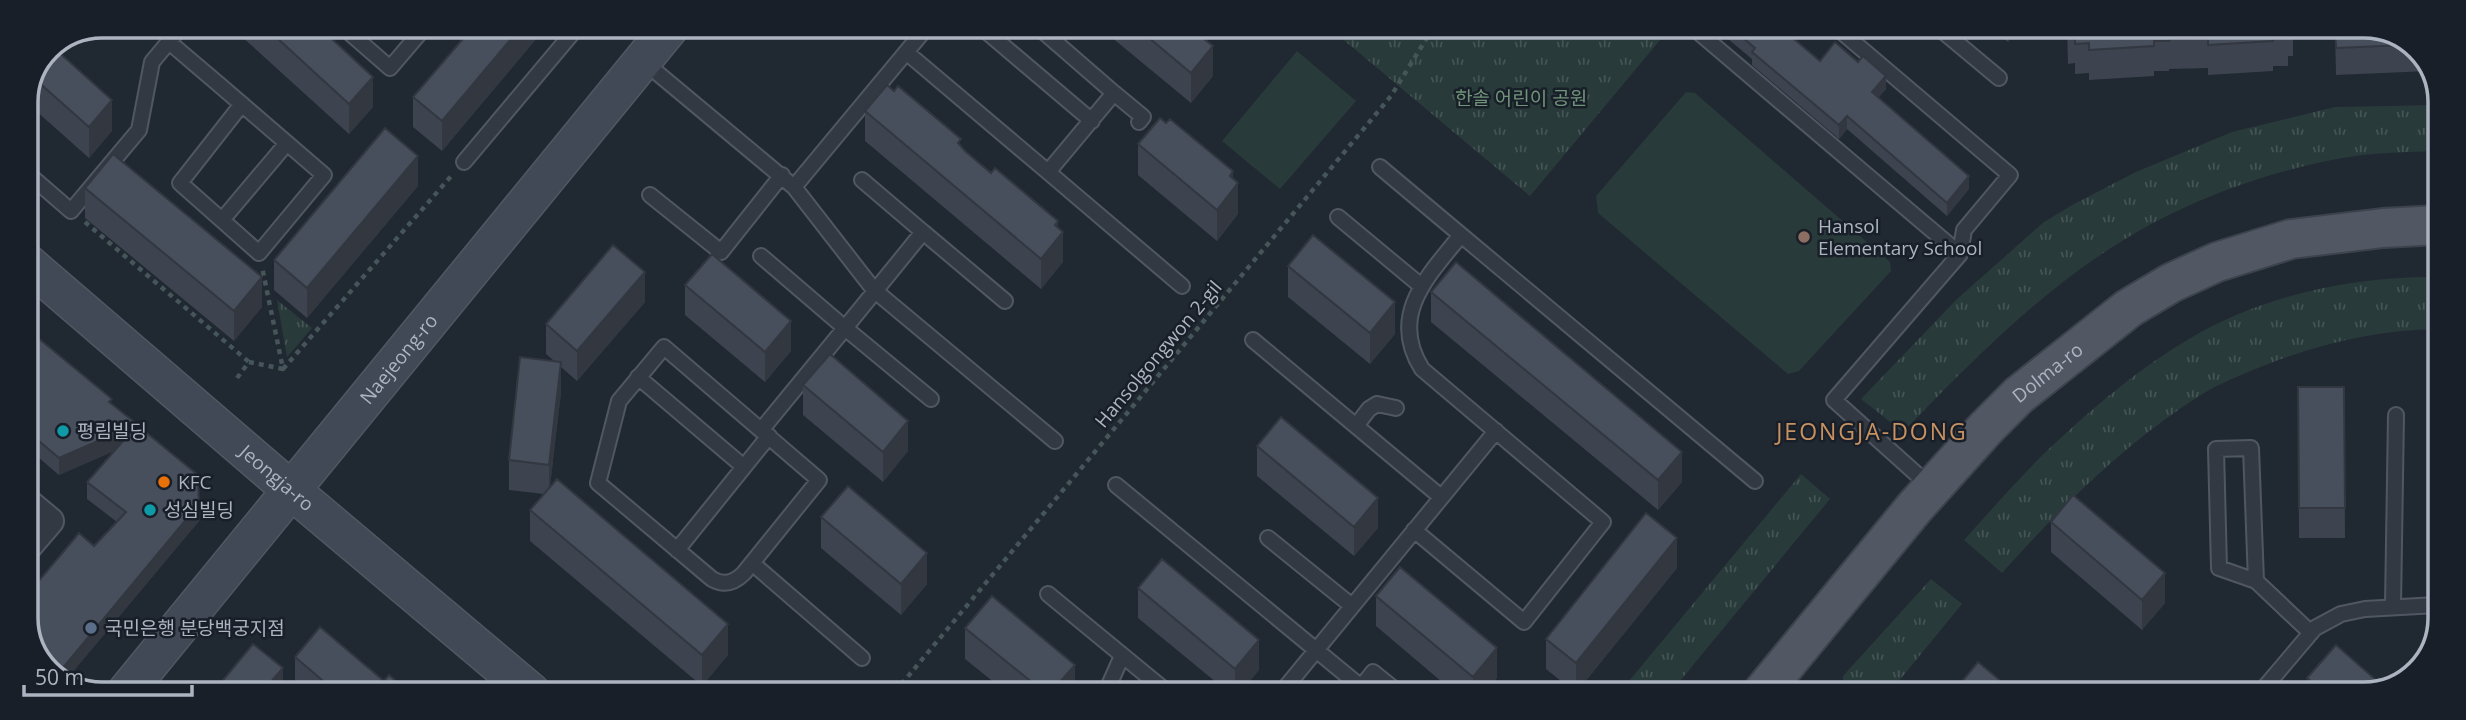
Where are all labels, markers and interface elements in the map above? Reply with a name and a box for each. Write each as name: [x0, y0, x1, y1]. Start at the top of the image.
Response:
park label: 한솔 어린이 공원: [1455, 85, 1587, 111]
place label: Hansol Elementary School: [1818, 213, 1982, 261]
marker: Hansol Elementary School: [1796, 229, 1812, 245]
street label: Hansolgongwon 2-gil: [1089, 275, 1227, 433]
street label: Naejeong-ro: [354, 308, 443, 410]
street label: Dolma-ro: [2007, 336, 2088, 409]
district label: JEONGJA-DONG: [1774, 415, 1968, 447]
place label: 평림빌딩: [77, 418, 147, 444]
marker: 평림빌딩: [55, 423, 71, 439]
street label: Jeongja-ro: [233, 437, 320, 517]
place label: KFC: [178, 469, 211, 495]
marker: KFC: [156, 474, 172, 490]
place label: 성심빌딩: [164, 497, 234, 523]
marker: 성심빌딩: [142, 502, 158, 518]
place label: 국민은행 분당백궁지점: [105, 615, 285, 641]
marker: 국민은행 분당백궁지점: [83, 620, 99, 636]
scale bar: [24, 654, 192, 698]
text: 50 m: [35, 663, 84, 691]

